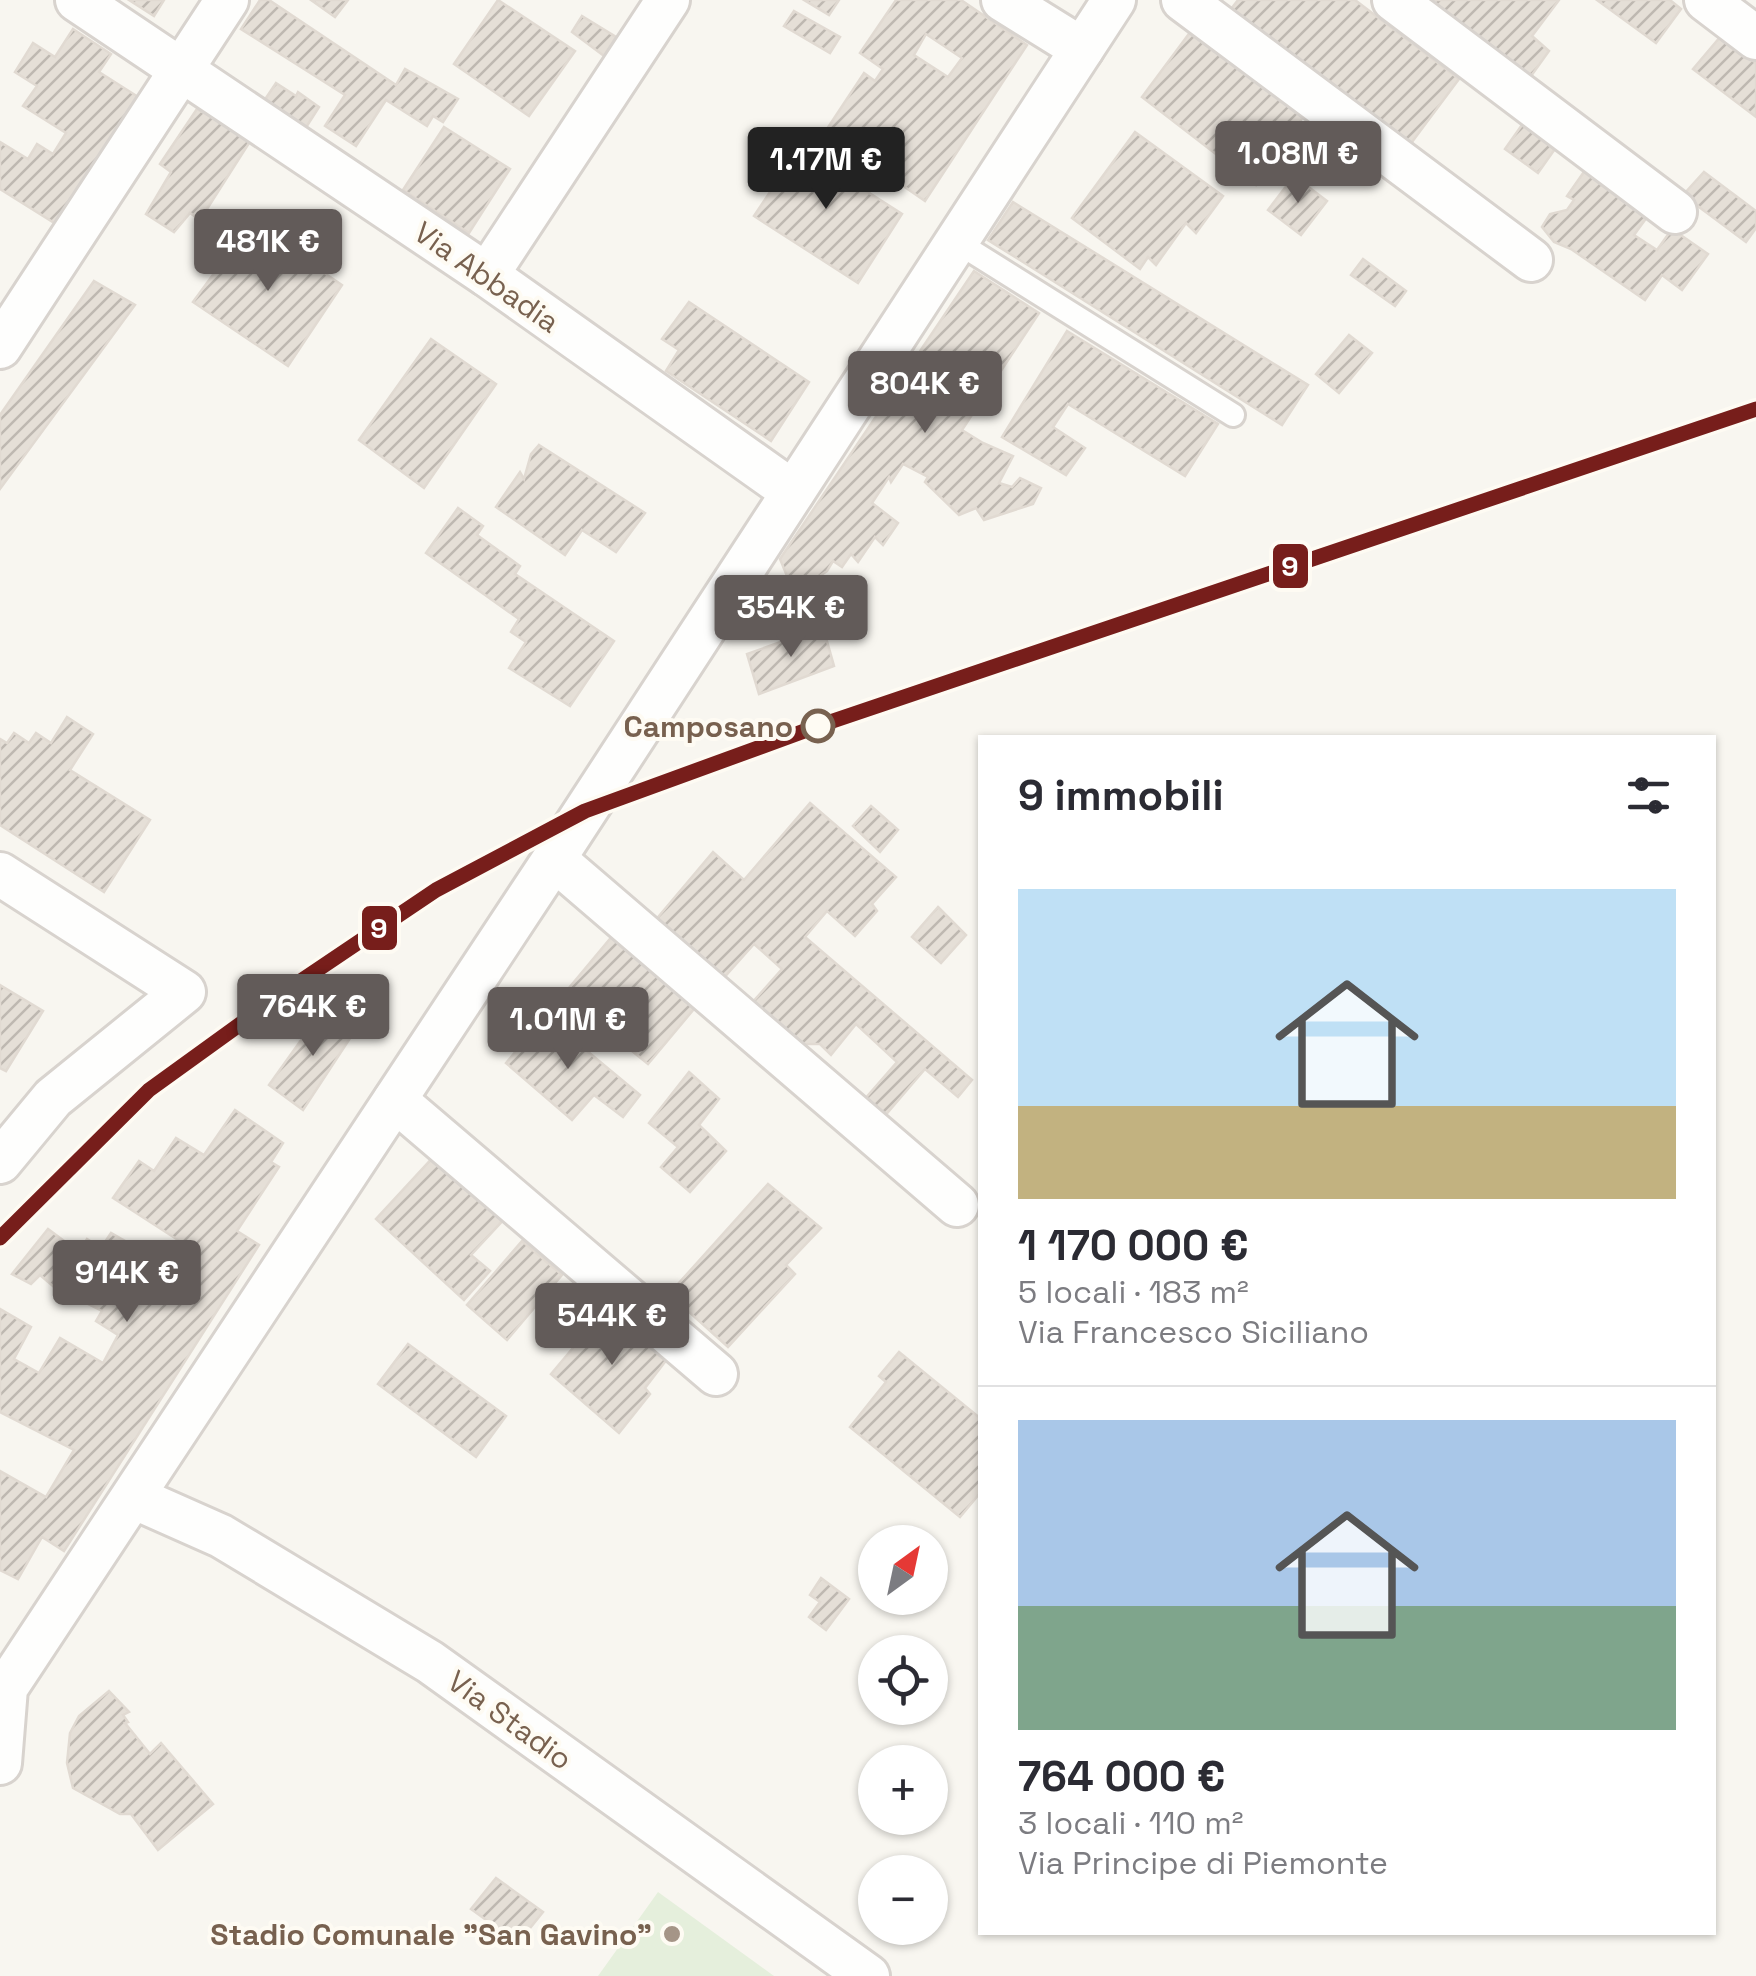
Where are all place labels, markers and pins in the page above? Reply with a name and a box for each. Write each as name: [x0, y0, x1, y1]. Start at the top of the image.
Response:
pin: 1.08M €: [1206, 121, 1390, 206]
pin: 1.17M €: [734, 127, 918, 212]
pin: 481K €: [187, 209, 349, 294]
pin: 804K €: [844, 351, 1006, 436]
pin: 354K €: [710, 575, 872, 660]
place label: Camposano: [623, 707, 793, 746]
marker: Camposano: [802, 710, 834, 742]
pin: 764K €: [232, 974, 394, 1059]
pin: 1.01M €: [476, 987, 660, 1072]
pin: 914K €: [46, 1240, 208, 1325]
pin: 544K €: [531, 1283, 693, 1368]
place label: Stadio Comunale "San Gavino": [210, 1915, 652, 1954]
marker: Stadio Comunale "San Gavino": [661, 1923, 683, 1945]

